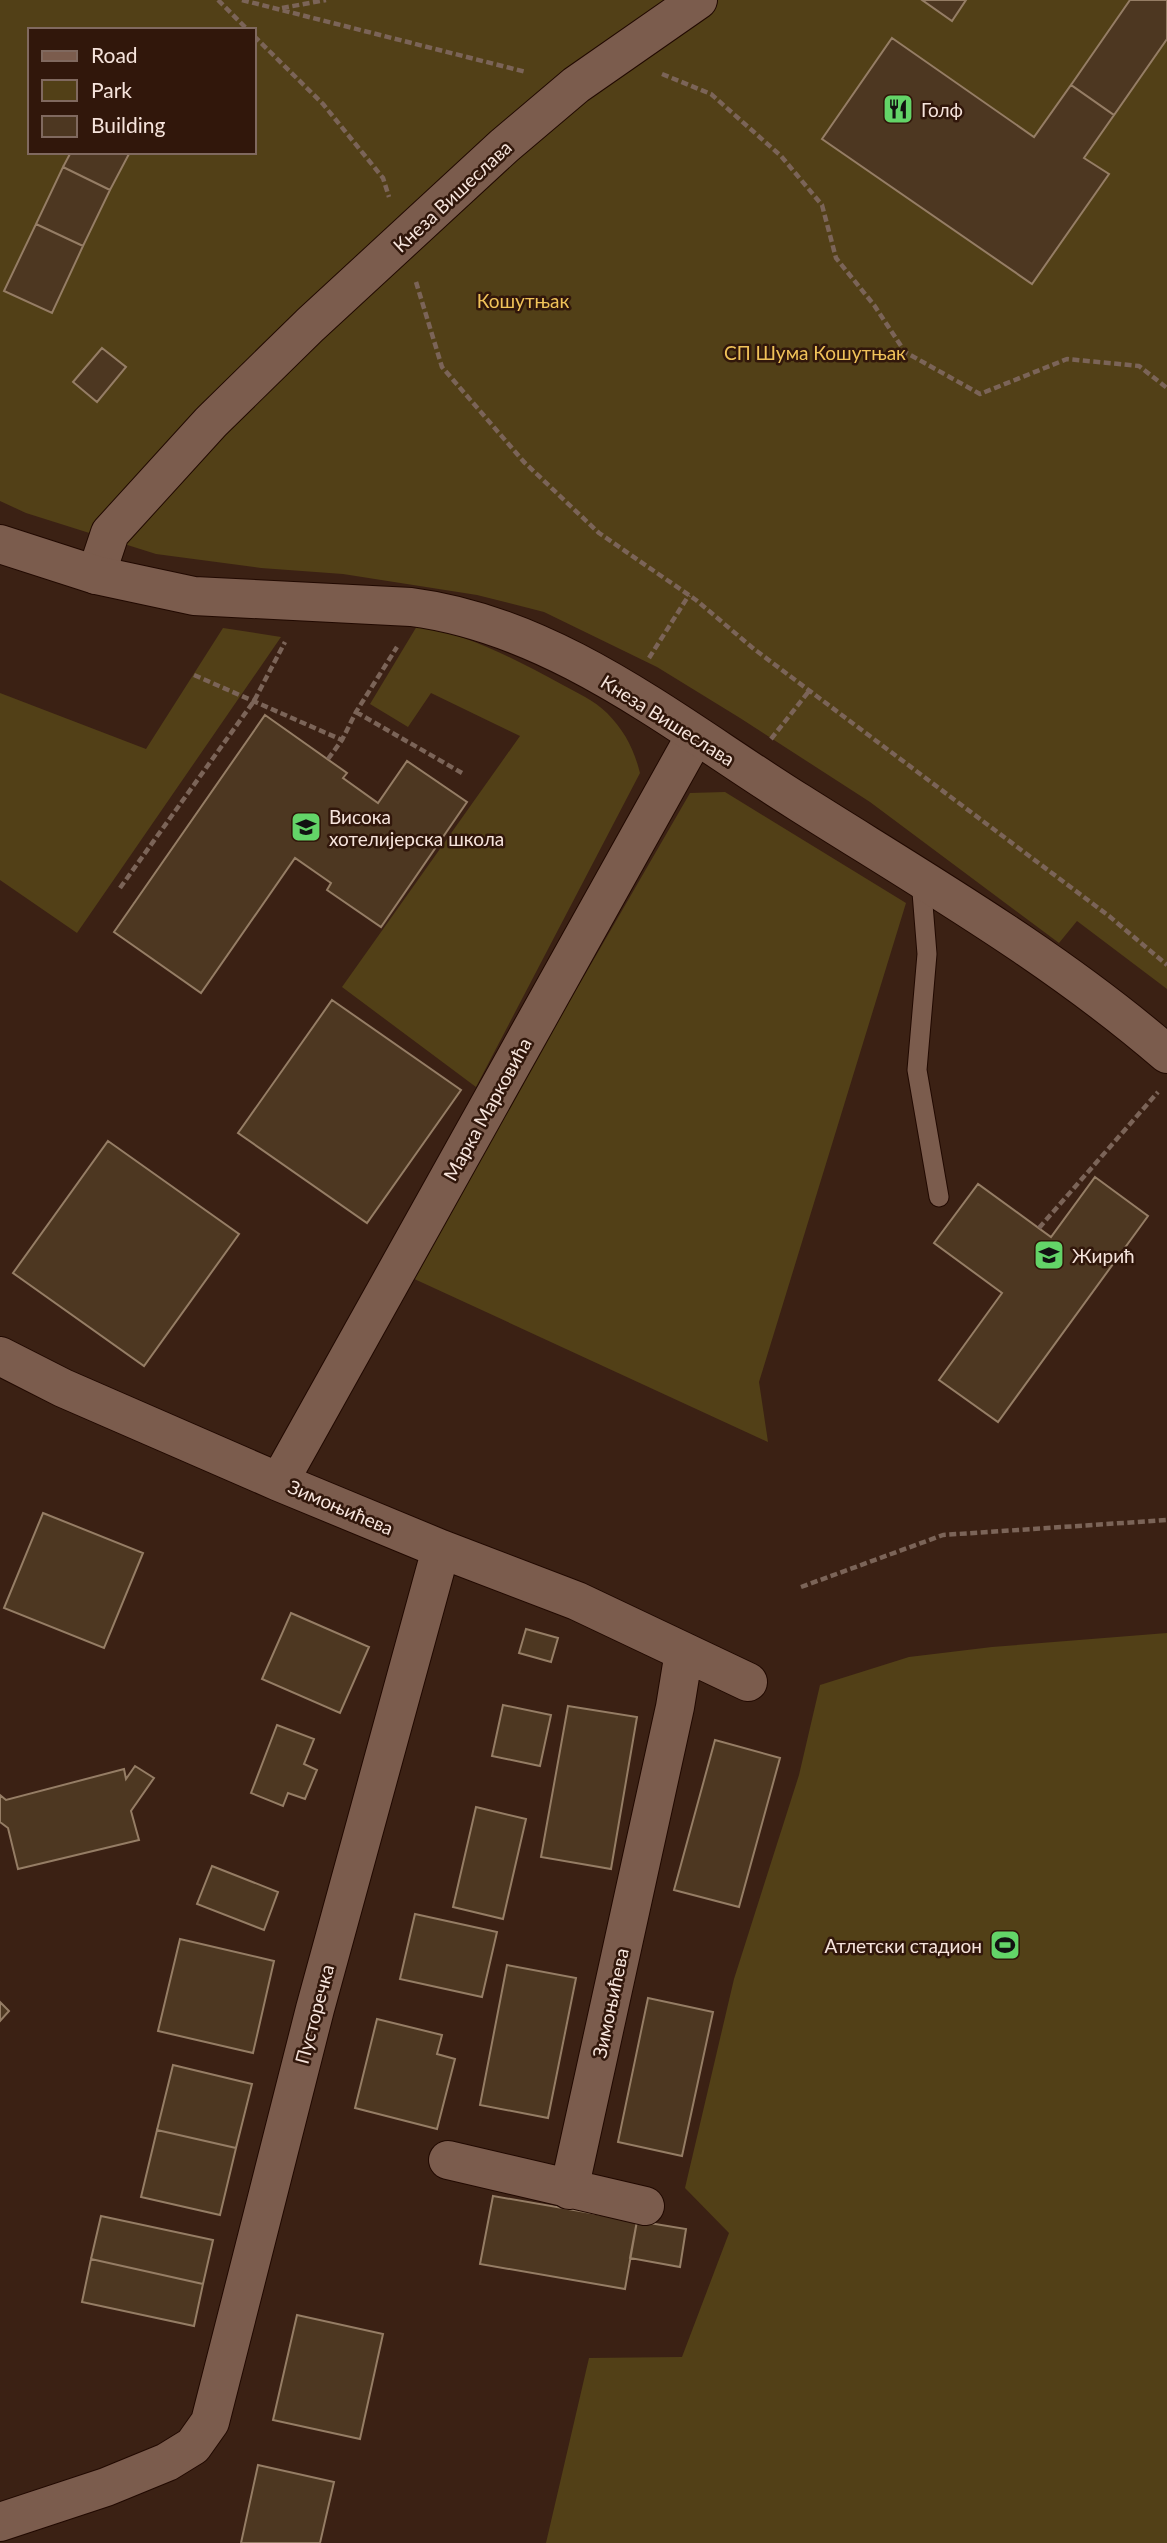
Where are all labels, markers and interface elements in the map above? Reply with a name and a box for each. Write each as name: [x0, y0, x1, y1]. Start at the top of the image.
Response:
legend: [28, 28, 256, 154]
text: Road: [91, 42, 138, 67]
text: Park: [91, 77, 132, 102]
restaurant icon: Голф: [881, 92, 915, 126]
place label: Голф: [921, 98, 963, 121]
text: Building: [91, 112, 166, 137]
street label: Кнеза Вишеслава: [388, 135, 516, 257]
park label: Кошутњак: [477, 289, 569, 312]
park label: СП Шума Кошутњак: [724, 341, 906, 364]
street label: Кнеза Вишеслава: [597, 670, 739, 770]
place label: Висока хотелијерска школа: [329, 805, 504, 850]
school or university icon: Висока хотелијерска школа: [289, 810, 323, 844]
street label: Марка Марковића: [438, 1034, 536, 1184]
school or university icon: Жирић: [1032, 1238, 1066, 1272]
place label: Жирић: [1072, 1244, 1135, 1267]
street label: Зимоњићева: [285, 1475, 397, 1539]
sports icon: Атлетски стадион: [988, 1928, 1022, 1962]
place label: Атлетски стадион: [825, 1934, 982, 1957]
street label: Зимоњићева: [587, 1946, 633, 2060]
street label: Пусторечка: [290, 1962, 338, 2066]

